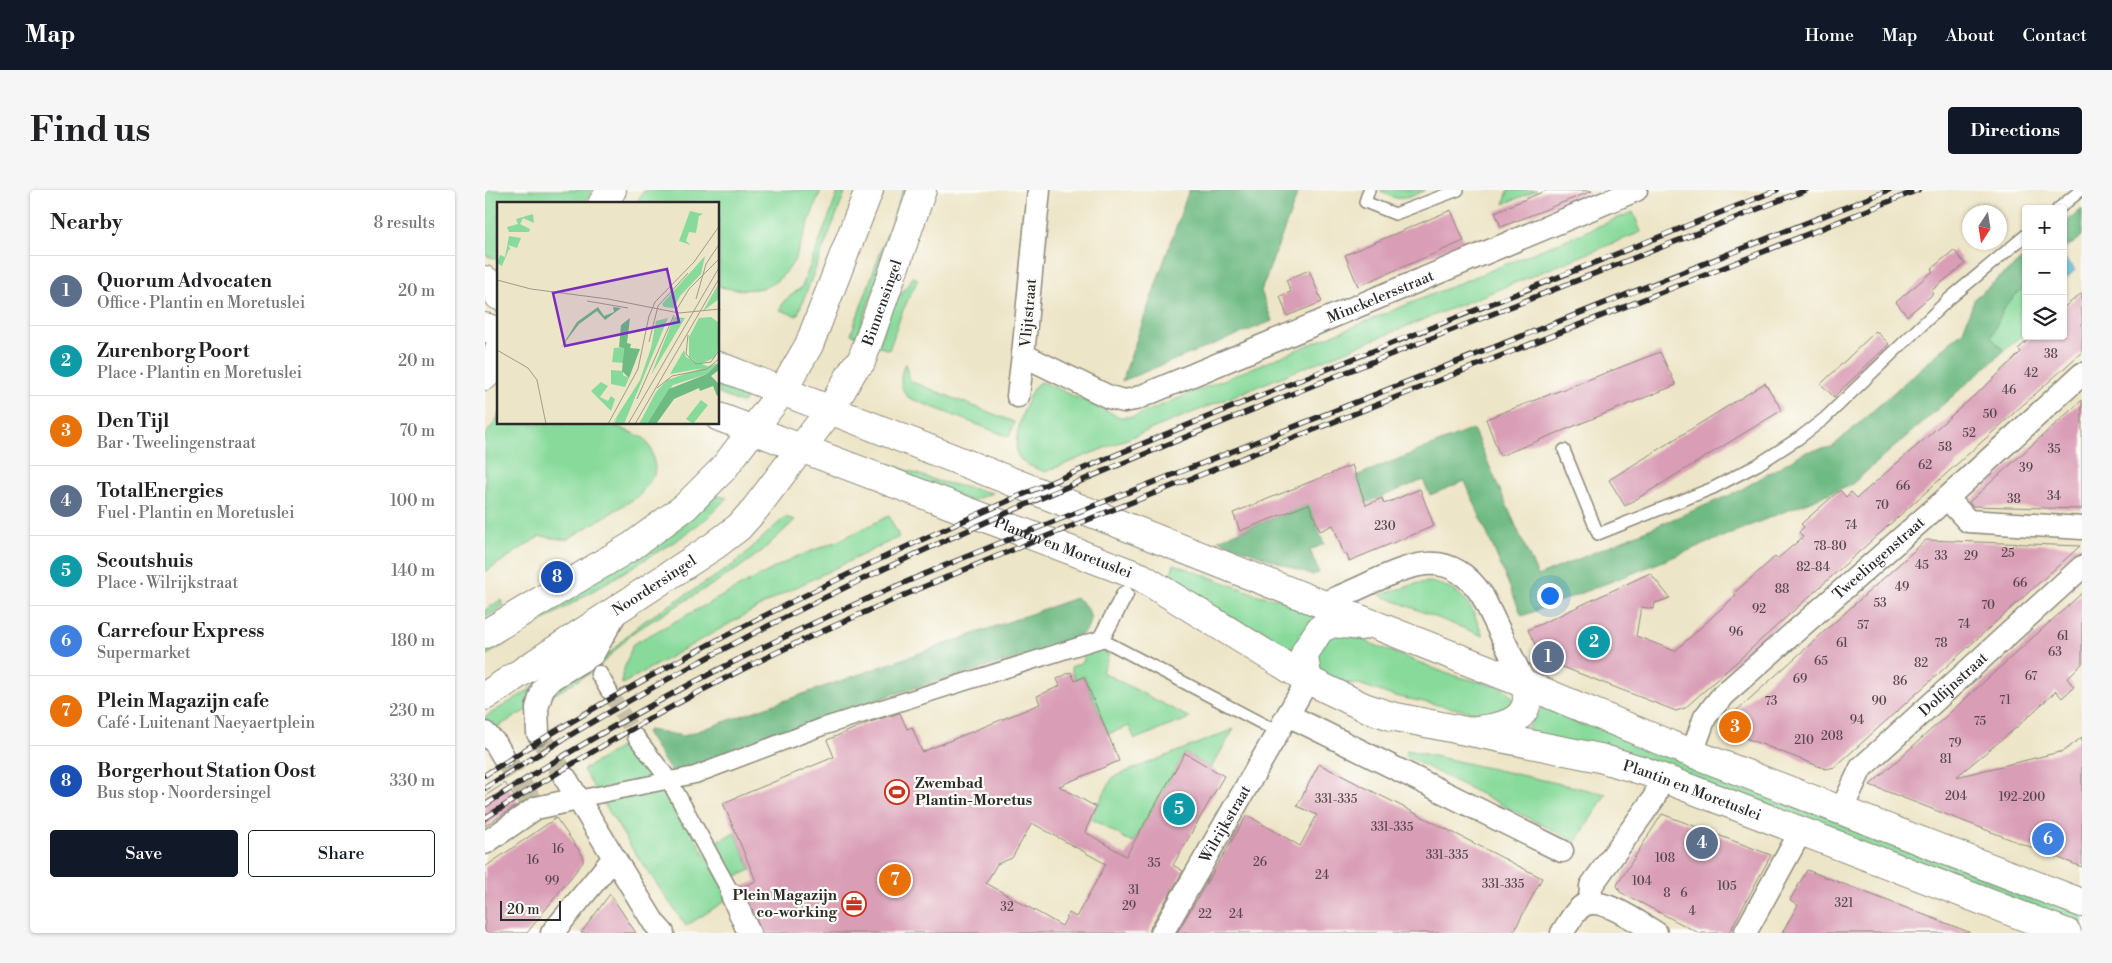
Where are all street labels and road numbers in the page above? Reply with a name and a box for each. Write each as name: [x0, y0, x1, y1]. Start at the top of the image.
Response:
street label: Binnensingel: [858, 257, 907, 349]
street label: Minckelersstraat: [1324, 266, 1437, 328]
street label: Vlijtstraat: [1016, 277, 1041, 349]
street label: Plantin en Moretuslei: [991, 513, 1135, 583]
street label: Tweelingenstraat: [1829, 513, 1929, 604]
street label: Noordersingel: [609, 551, 700, 620]
street label: Dolfijnstraat: [1915, 648, 1992, 721]
street label: Plantin en Moretuslei: [1621, 756, 1764, 825]
street label: Wilrijkstraat: [1195, 781, 1256, 867]

